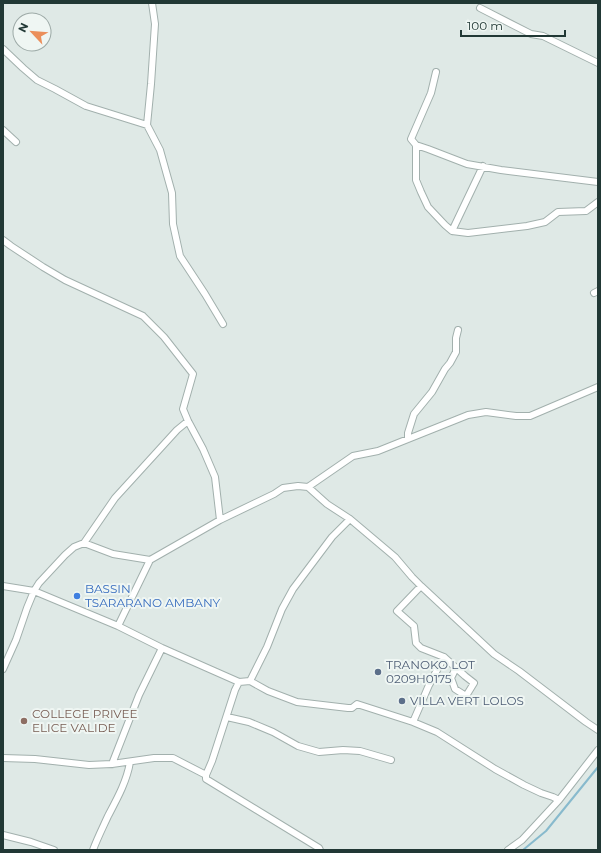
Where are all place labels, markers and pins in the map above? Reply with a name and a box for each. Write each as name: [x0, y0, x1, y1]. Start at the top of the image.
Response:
place label: BASSIN TSARARANO AMBANY: [85, 581, 221, 610]
marker: BASSIN TSARARANO AMBANY: [72, 591, 82, 601]
place label: TRANOKO LOT 0209H0175: [386, 657, 475, 686]
marker: TRANOKO LOT 0209H0175: [373, 667, 383, 677]
place label: VILLA VERT LOLOS: [410, 693, 524, 708]
marker: VILLA VERT LOLOS: [397, 696, 407, 706]
place label: COLLEGE PRIVEE ELICE VALIDE: [32, 706, 138, 735]
marker: COLLEGE PRIVEE ELICE VALIDE: [19, 716, 29, 726]

